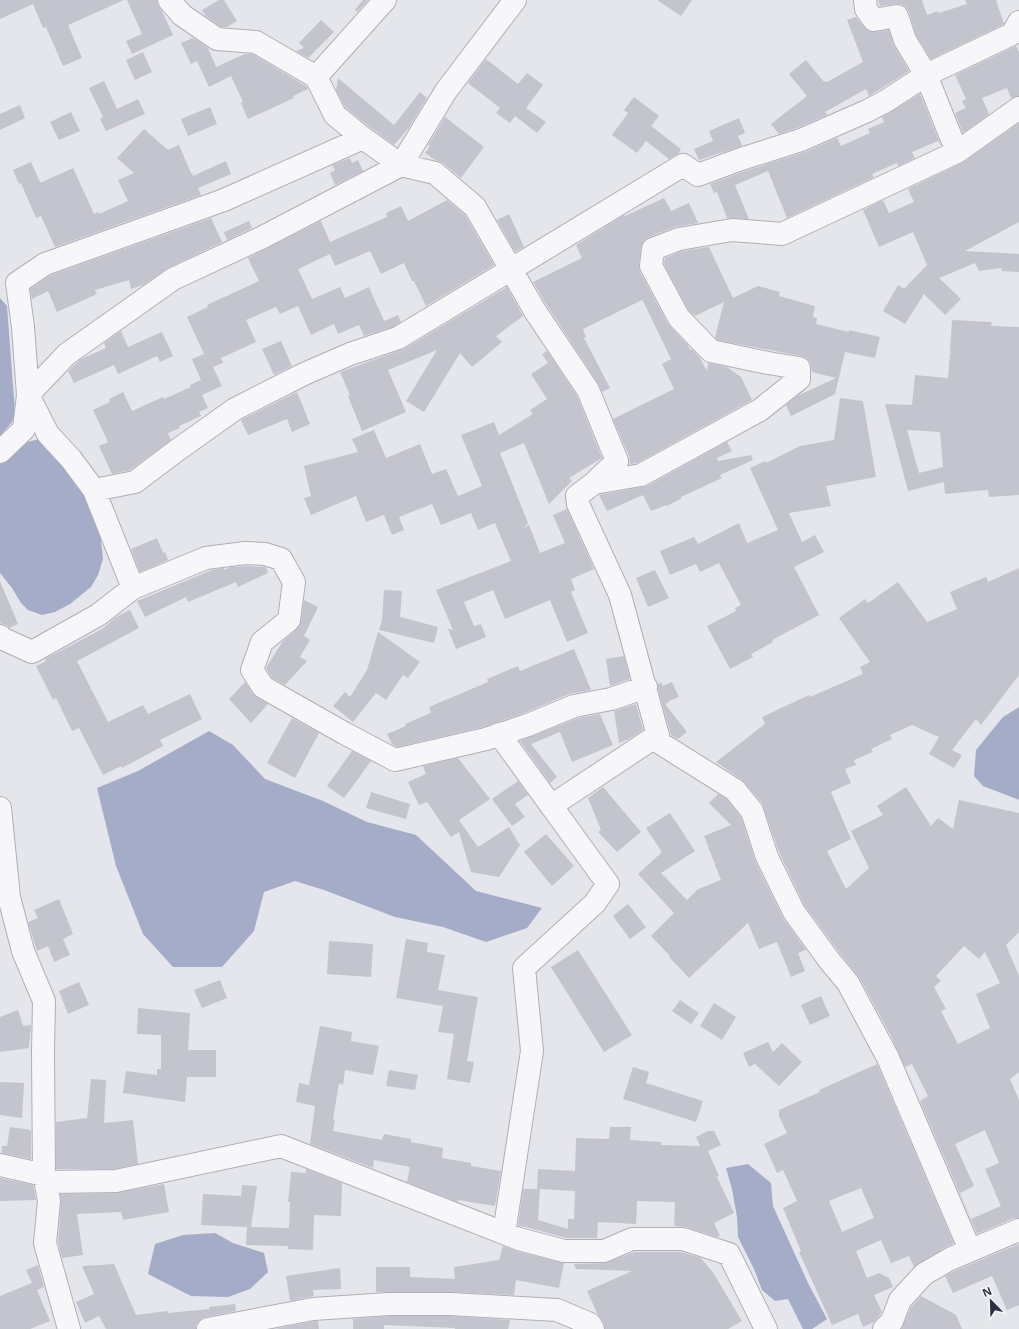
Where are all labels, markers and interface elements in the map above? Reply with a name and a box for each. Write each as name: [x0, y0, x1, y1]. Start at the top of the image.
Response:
north arrow: [971, 1281, 1011, 1321]
text: N: [980, 1283, 994, 1300]

